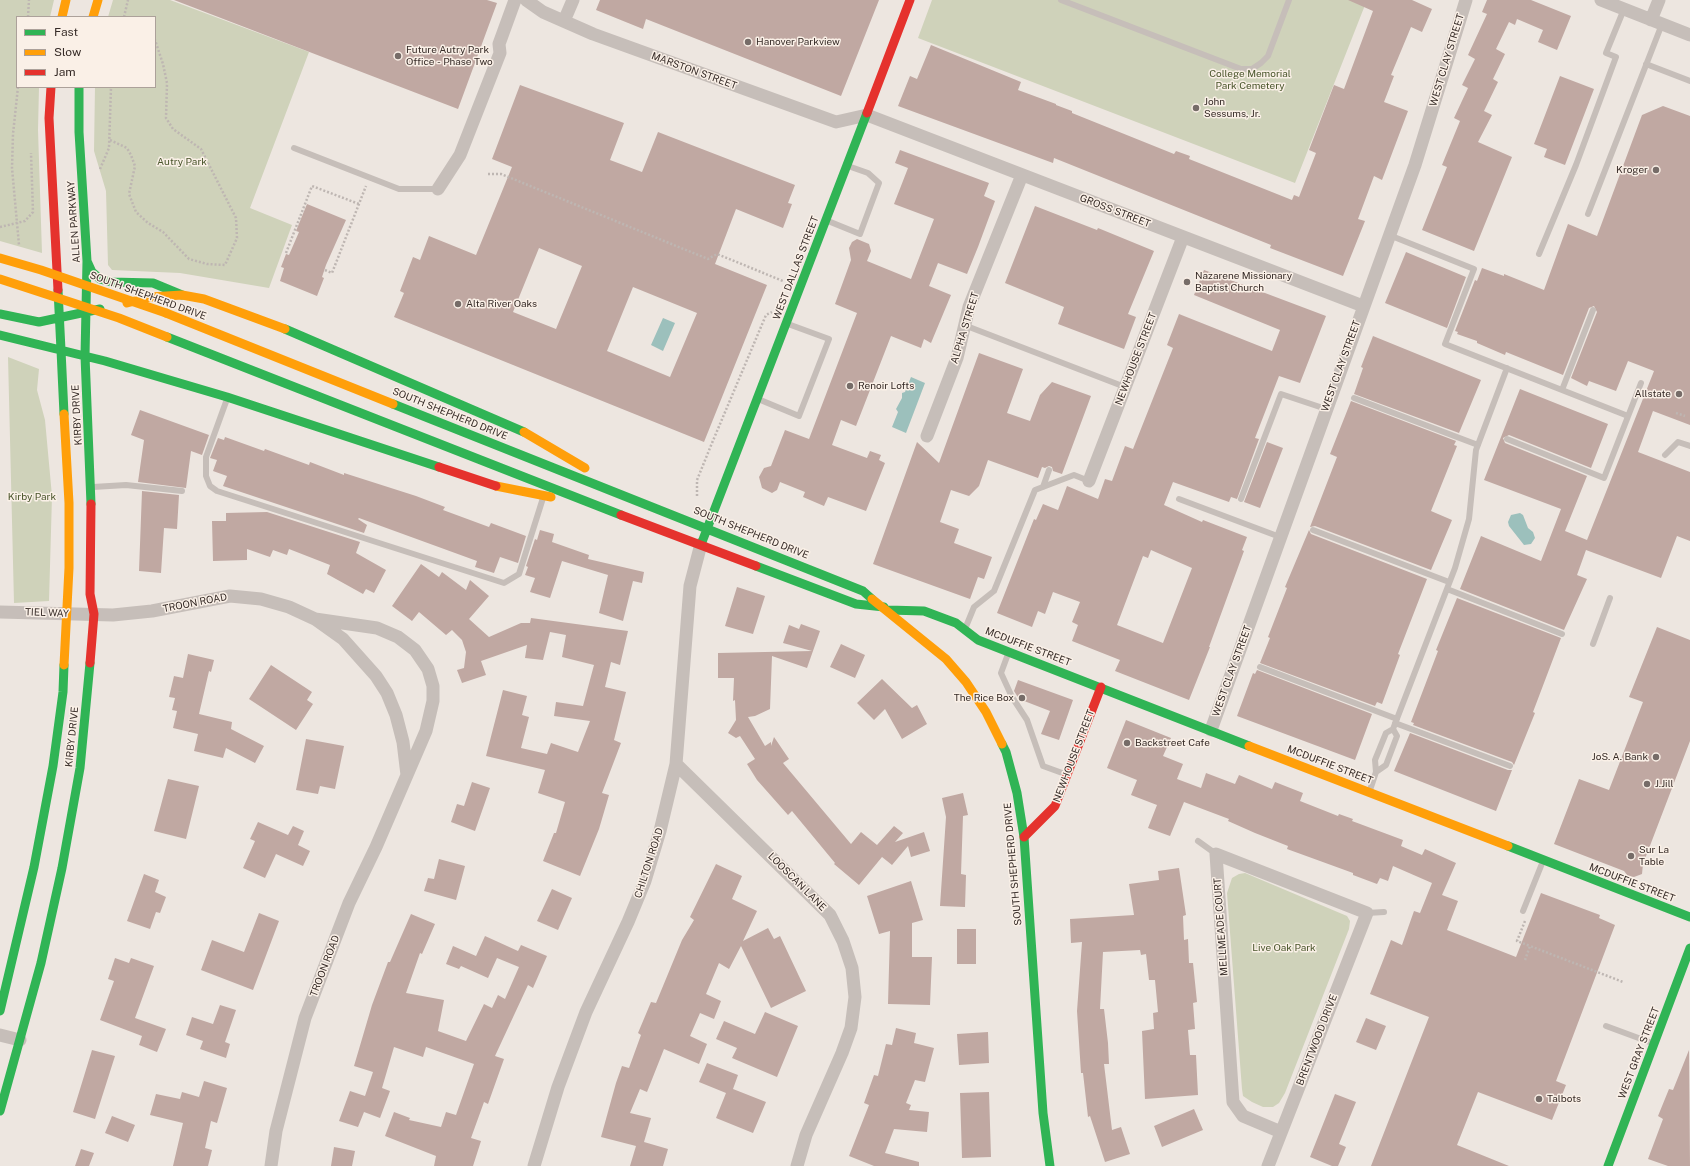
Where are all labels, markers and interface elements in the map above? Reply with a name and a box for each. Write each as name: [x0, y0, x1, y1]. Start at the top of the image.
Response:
street label: WEST CLAY STREET: [1427, 12, 1467, 108]
legend: [16, 16, 156, 88]
text: Fast: [54, 25, 78, 39]
place label: Hanover Parkview: [756, 36, 840, 48]
marker: Hanover Parkview: [743, 37, 753, 47]
place label: Future Autry Park Office - Phase Two: [406, 44, 493, 68]
text: Slow: [54, 45, 81, 59]
street label: MARSTON STREET: [650, 50, 738, 92]
marker: Future Autry Park Office - Phase Two: [393, 51, 403, 61]
text: Jam: [54, 65, 76, 79]
park label: College Memorial Park Cemetery: [1209, 68, 1291, 92]
place label: John Sessums, Jr.: [1204, 96, 1260, 120]
marker: John Sessums, Jr.: [1191, 103, 1201, 113]
park label: Autry Park: [157, 156, 207, 168]
place label: Kroger: [1616, 164, 1648, 176]
marker: Kroger: [1651, 165, 1661, 175]
street label: ALLEN PARKWAY: [65, 181, 83, 263]
street label: GROSS STREET: [1078, 192, 1152, 230]
street label: WEST DALLAS STREET: [771, 214, 821, 322]
street label: SOUTH SHEPHERD DRIVE: [88, 269, 208, 323]
place label: Nazarene Missionary Baptist Church: [1195, 270, 1292, 294]
marker: Nazarene Missionary Baptist Church: [1182, 277, 1192, 287]
street label: ALPHA STREET: [948, 291, 982, 365]
place label: Alta River Oaks: [466, 298, 537, 310]
marker: Alta River Oaks: [453, 299, 463, 309]
street label: NEWHOUSE STREET: [1113, 311, 1159, 407]
street label: WEST CLAY STREET: [1319, 319, 1363, 413]
place label: Renoir Lofts: [858, 380, 914, 392]
marker: Renoir Lofts: [845, 381, 855, 391]
street label: KIRBY DRIVE: [69, 384, 85, 446]
street label: SOUTH SHEPHERD DRIVE: [391, 385, 509, 443]
place label: Allstate: [1635, 388, 1671, 400]
marker: Allstate: [1674, 389, 1684, 399]
park label: Kirby Park: [8, 491, 56, 503]
street label: SOUTH SHEPHERD DRIVE: [692, 504, 810, 562]
street label: TROON ROAD: [162, 591, 228, 615]
street label: TIEL WAY: [25, 606, 69, 620]
street label: WEST CLAY STREET: [1210, 624, 1254, 718]
street label: MCDUFFIE STREET: [983, 625, 1073, 669]
place label: The Rice Box: [954, 692, 1014, 704]
marker: The Rice Box: [1017, 693, 1027, 703]
street label: KIRBY DRIVE: [63, 706, 81, 768]
street label: NEWHOUSE STREET: [1051, 708, 1097, 804]
place label: Backstreet Cafe: [1135, 737, 1210, 749]
marker: Backstreet Cafe: [1122, 738, 1132, 748]
street label: MCDUFFIE STREET: [1285, 743, 1375, 787]
place label: JoS. A. Bank: [1592, 751, 1648, 763]
marker: JoS. A. Bank: [1651, 752, 1661, 762]
place label: J.Jill: [1655, 778, 1674, 790]
marker: J.Jill: [1642, 779, 1652, 789]
street label: SOUTH SHEPHERD DRIVE: [1002, 802, 1024, 926]
street label: CHILTON ROAD: [632, 826, 666, 900]
place label: Sur La Table: [1639, 844, 1669, 868]
street label: LOOSCAN LANE: [765, 850, 829, 914]
marker: Sur La Table: [1626, 851, 1636, 861]
street label: MCDUFFIE STREET: [1587, 861, 1677, 905]
street label: MELLMEADE COURT: [1212, 878, 1230, 976]
street label: TROON ROAD: [308, 934, 342, 998]
park label: Live Oak Park: [1252, 942, 1316, 954]
street label: BRENTWOOD DRIVE: [1294, 993, 1340, 1087]
street label: WEST GRAY STREET: [1616, 1005, 1662, 1101]
place label: Talbots: [1547, 1093, 1581, 1105]
marker: Talbots: [1534, 1094, 1544, 1104]

